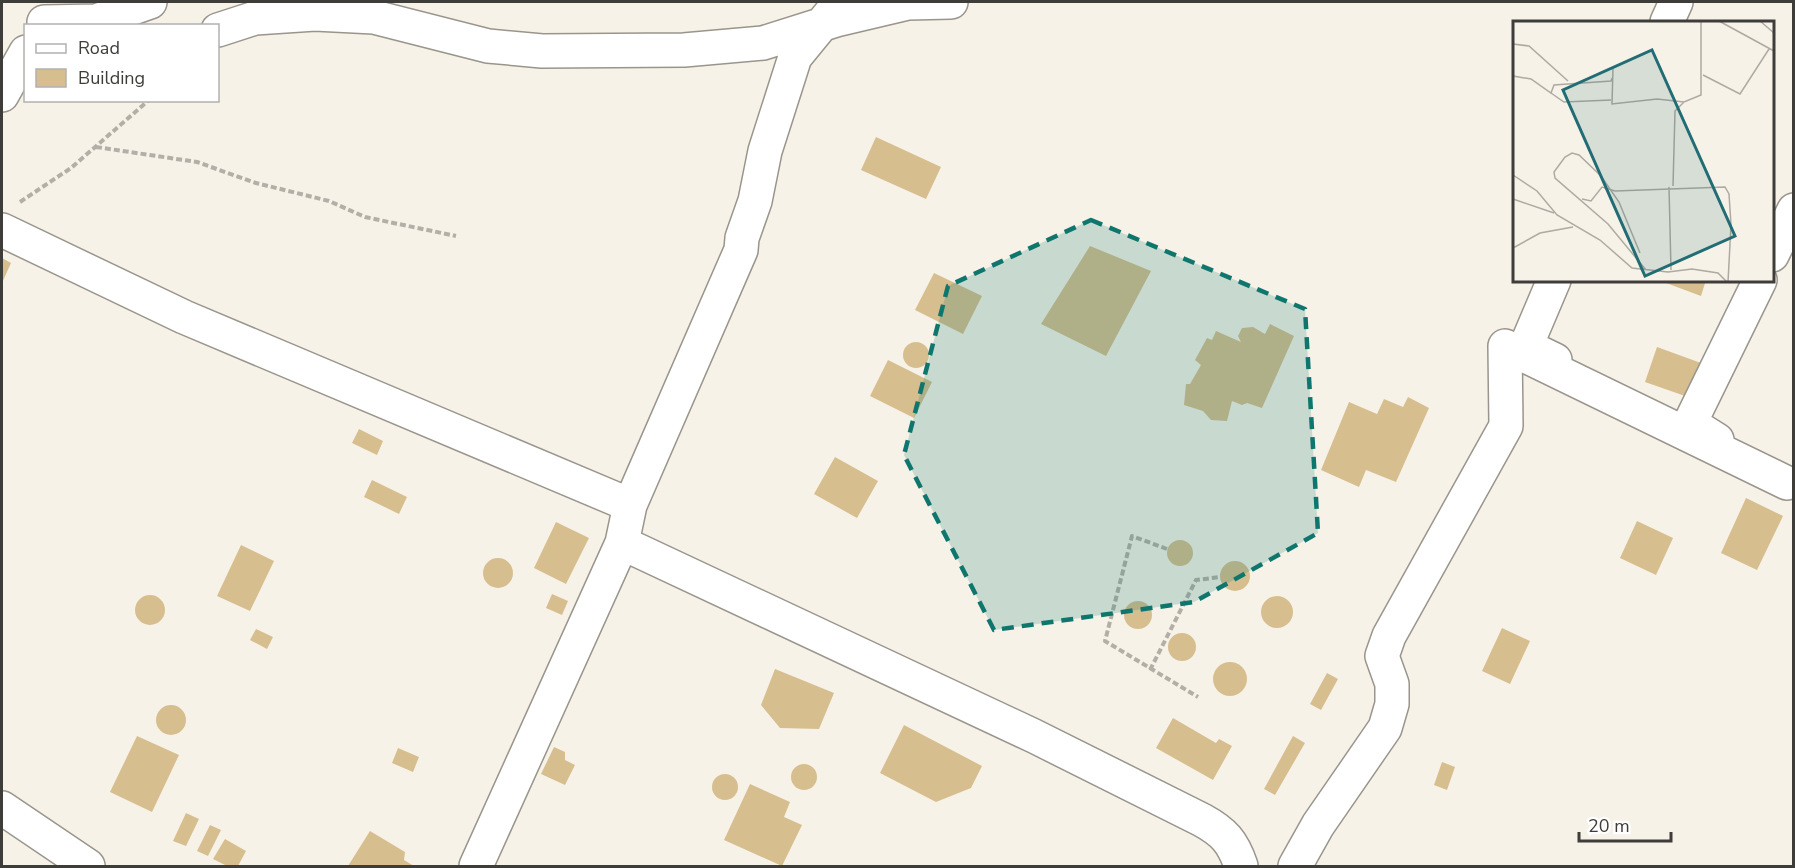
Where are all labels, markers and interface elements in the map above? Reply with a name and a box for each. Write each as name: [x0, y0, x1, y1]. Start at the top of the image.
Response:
inset map: [1513, 21, 1774, 282]
legend: [24, 24, 219, 102]
text: Road: [78, 36, 120, 60]
text: Building: [78, 66, 145, 90]
scale bar: [1579, 805, 1670, 843]
text: 20 m: [1588, 814, 1630, 838]

